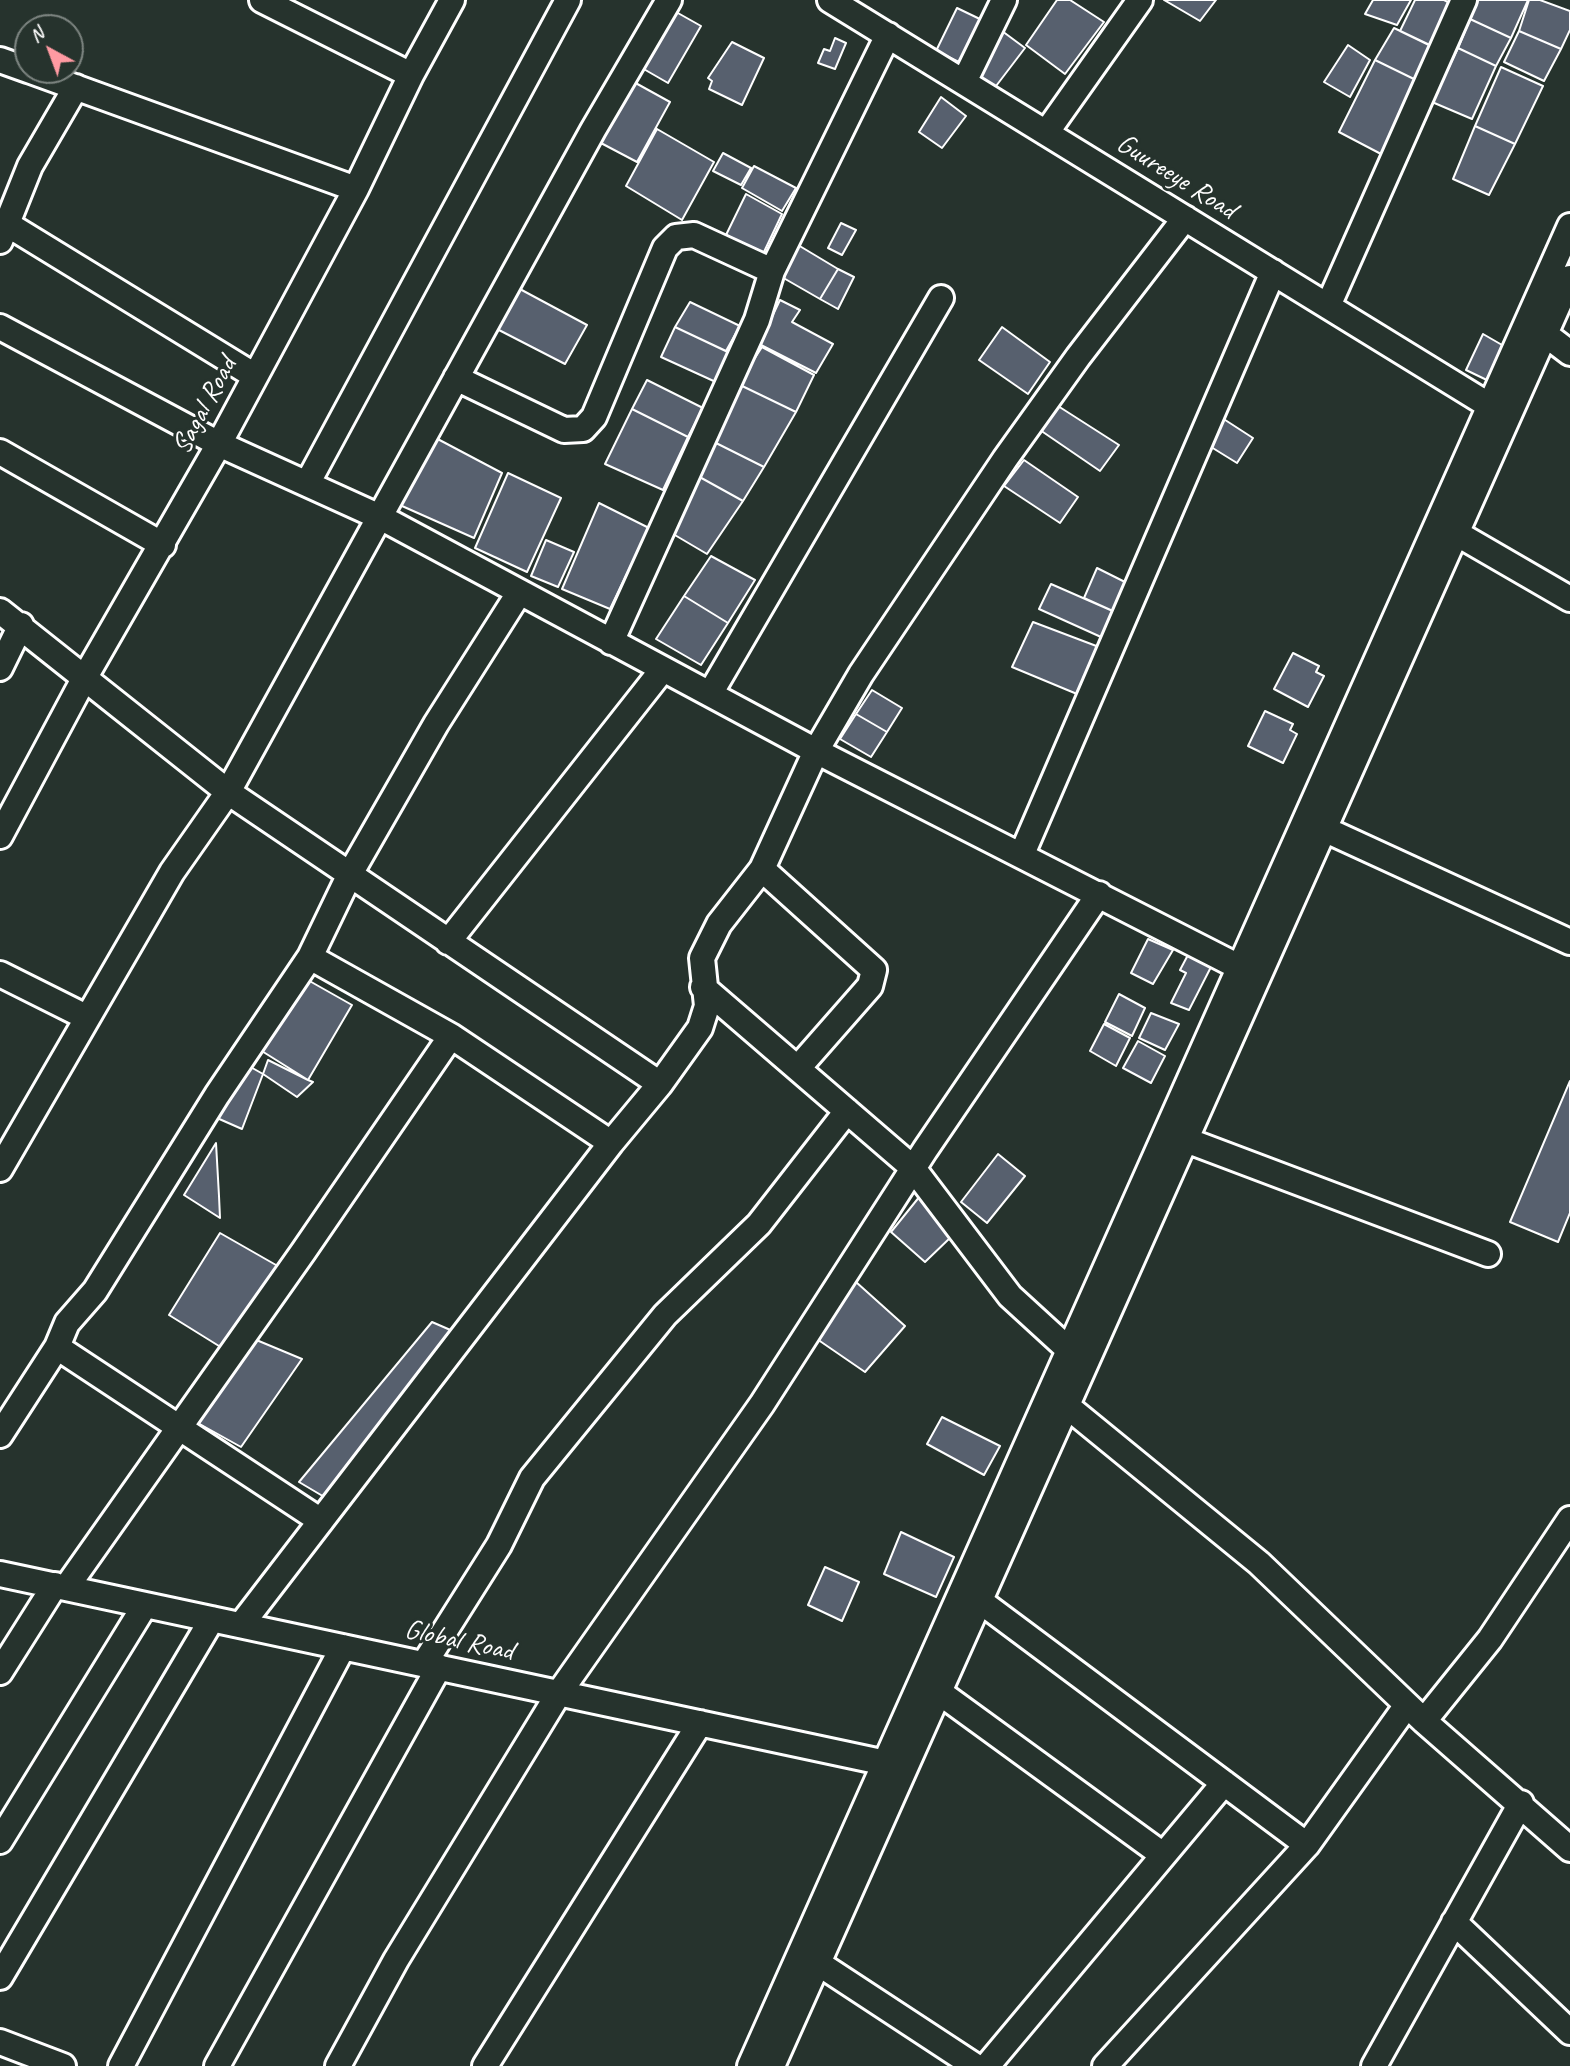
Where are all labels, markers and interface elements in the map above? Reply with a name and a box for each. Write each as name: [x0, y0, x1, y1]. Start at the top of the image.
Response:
north arrow: [14, 14, 84, 84]
text: N: [24, 22, 49, 48]
street label: Guureeye Road: [1110, 127, 1242, 227]
street label: Sagal Road: [165, 352, 245, 460]
street label: Global Road: [402, 1613, 516, 1669]

